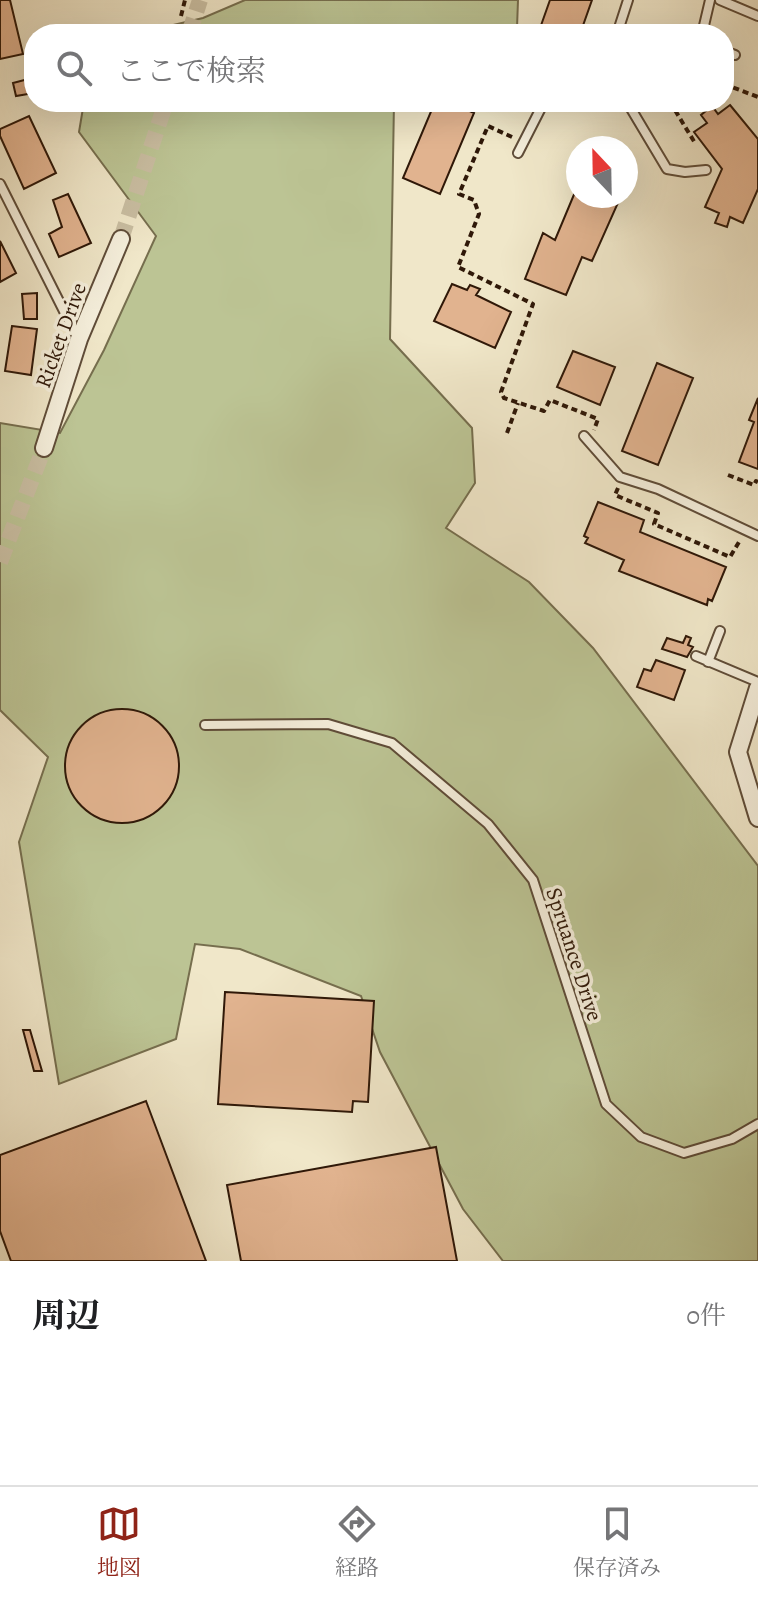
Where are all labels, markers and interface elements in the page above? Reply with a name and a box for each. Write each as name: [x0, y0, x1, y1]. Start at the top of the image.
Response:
search box: [24, 24, 734, 112]
icon: search: [52, 46, 96, 90]
text: ここで検索: [116, 51, 266, 91]
north arrow: [566, 136, 638, 208]
street label: Ricket Drive: [28, 278, 94, 392]
street label: Spruance Drive: [538, 884, 610, 1025]
text: 周辺: [32, 1292, 100, 1339]
text: 0件: [686, 1298, 726, 1333]
tab: 地図: [97, 1502, 141, 1583]
tab: 経路: [335, 1502, 379, 1583]
tab: 保存済み: [573, 1502, 661, 1583]

